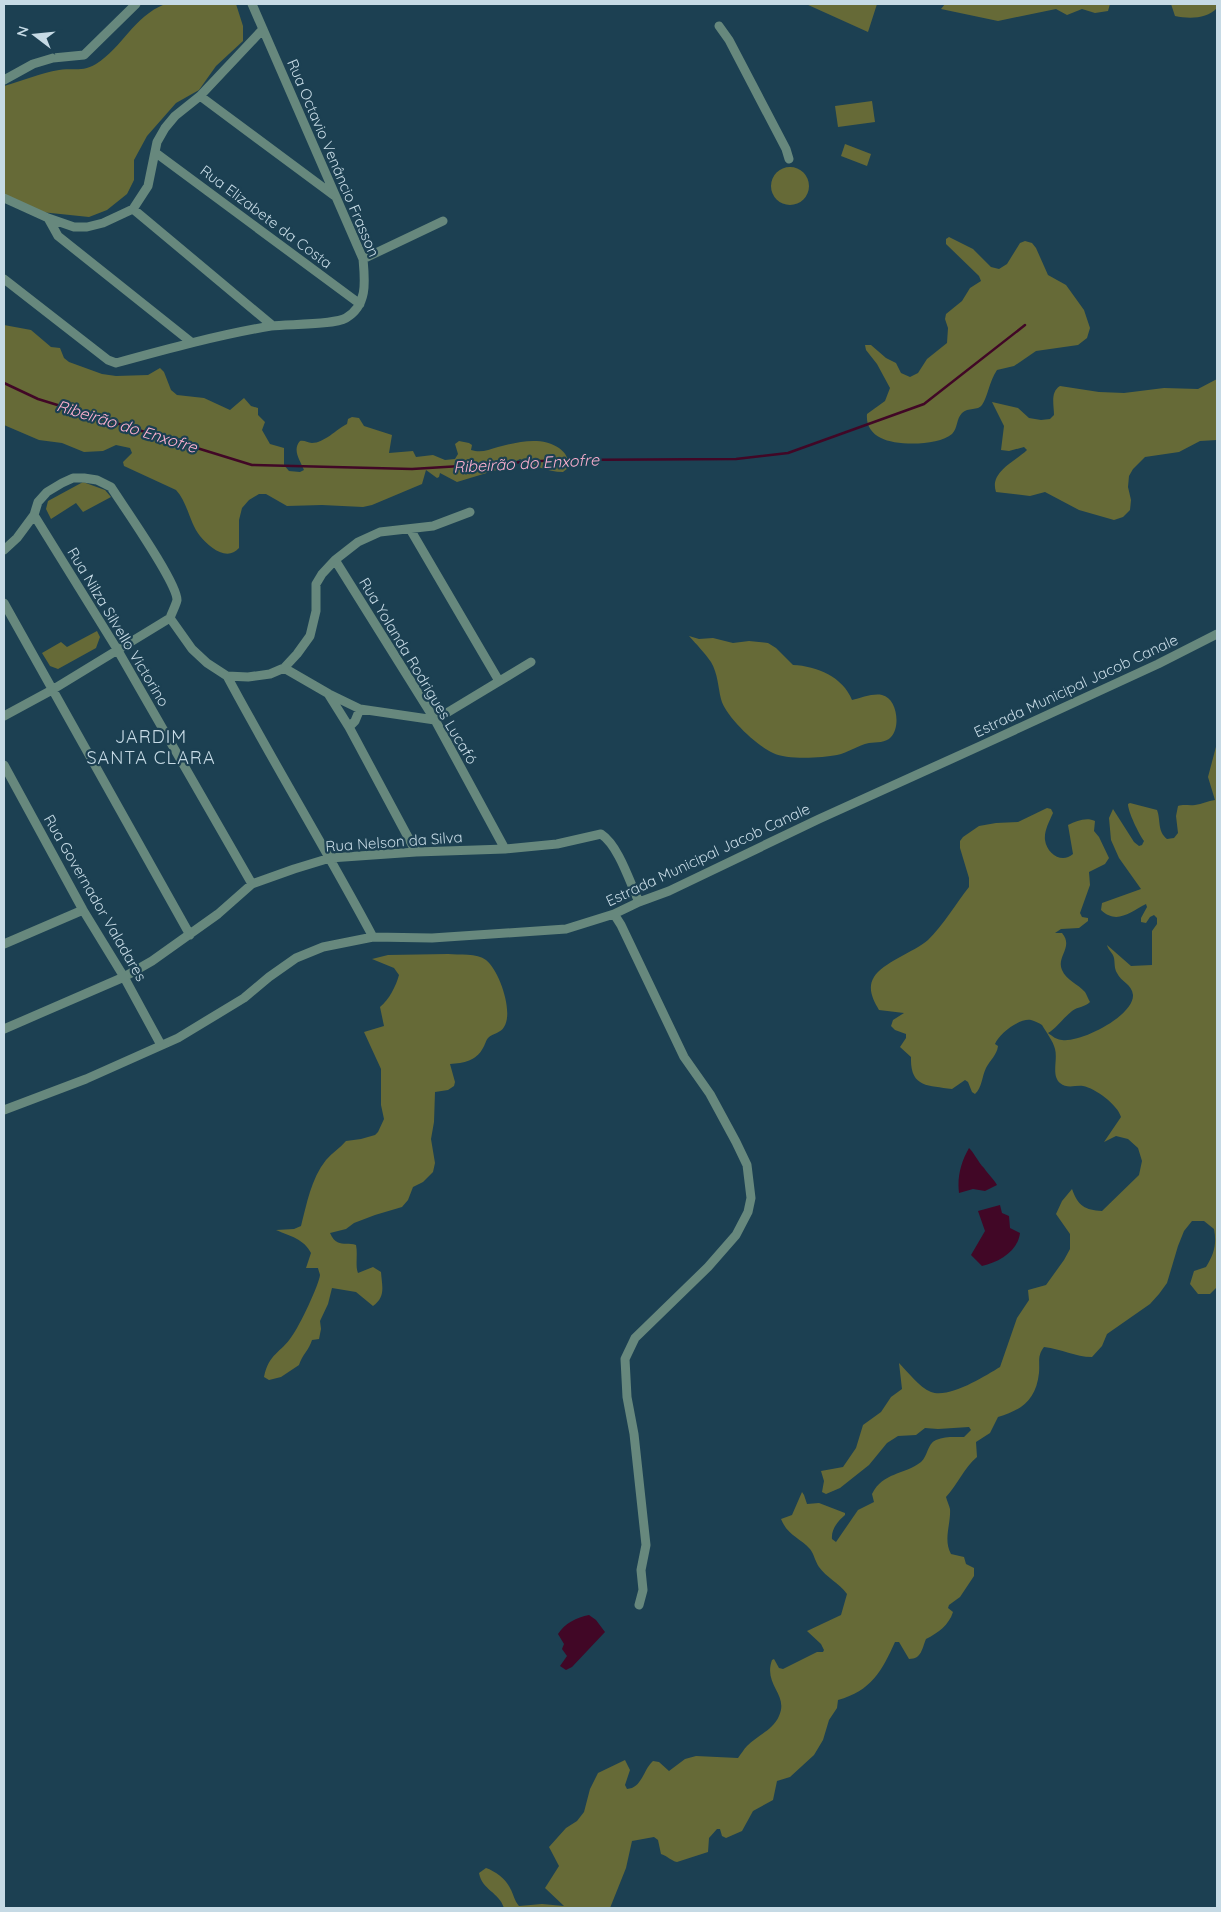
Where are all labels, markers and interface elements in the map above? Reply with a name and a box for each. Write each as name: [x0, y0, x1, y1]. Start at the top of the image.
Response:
north arrow: [10, 10, 60, 60]
text: N: [12, 24, 33, 39]
street label: Rua Octavio Venâncio Frasson: [283, 56, 384, 259]
street label: Rua Elizabete da Costa: [196, 161, 336, 273]
water label: Ribeirão do Enxofre: [54, 395, 201, 457]
water label: Ribeirão do Enxofre: [453, 449, 600, 477]
street label: Rua Nilza Silvello Victorino: [63, 544, 174, 710]
street label: Rua Yolanda Rodrigues Lucafó: [355, 574, 482, 767]
street label: Estrada Municipal Jacob Canale: [971, 630, 1181, 741]
district label: JARDIM SANTA CLARA: [86, 725, 216, 769]
street label: Estrada Municipal Jacob Canale: [603, 799, 813, 910]
street label: Rua Governador Valadares: [40, 811, 151, 985]
street label: Rua Nelson da Silva: [325, 827, 463, 856]

